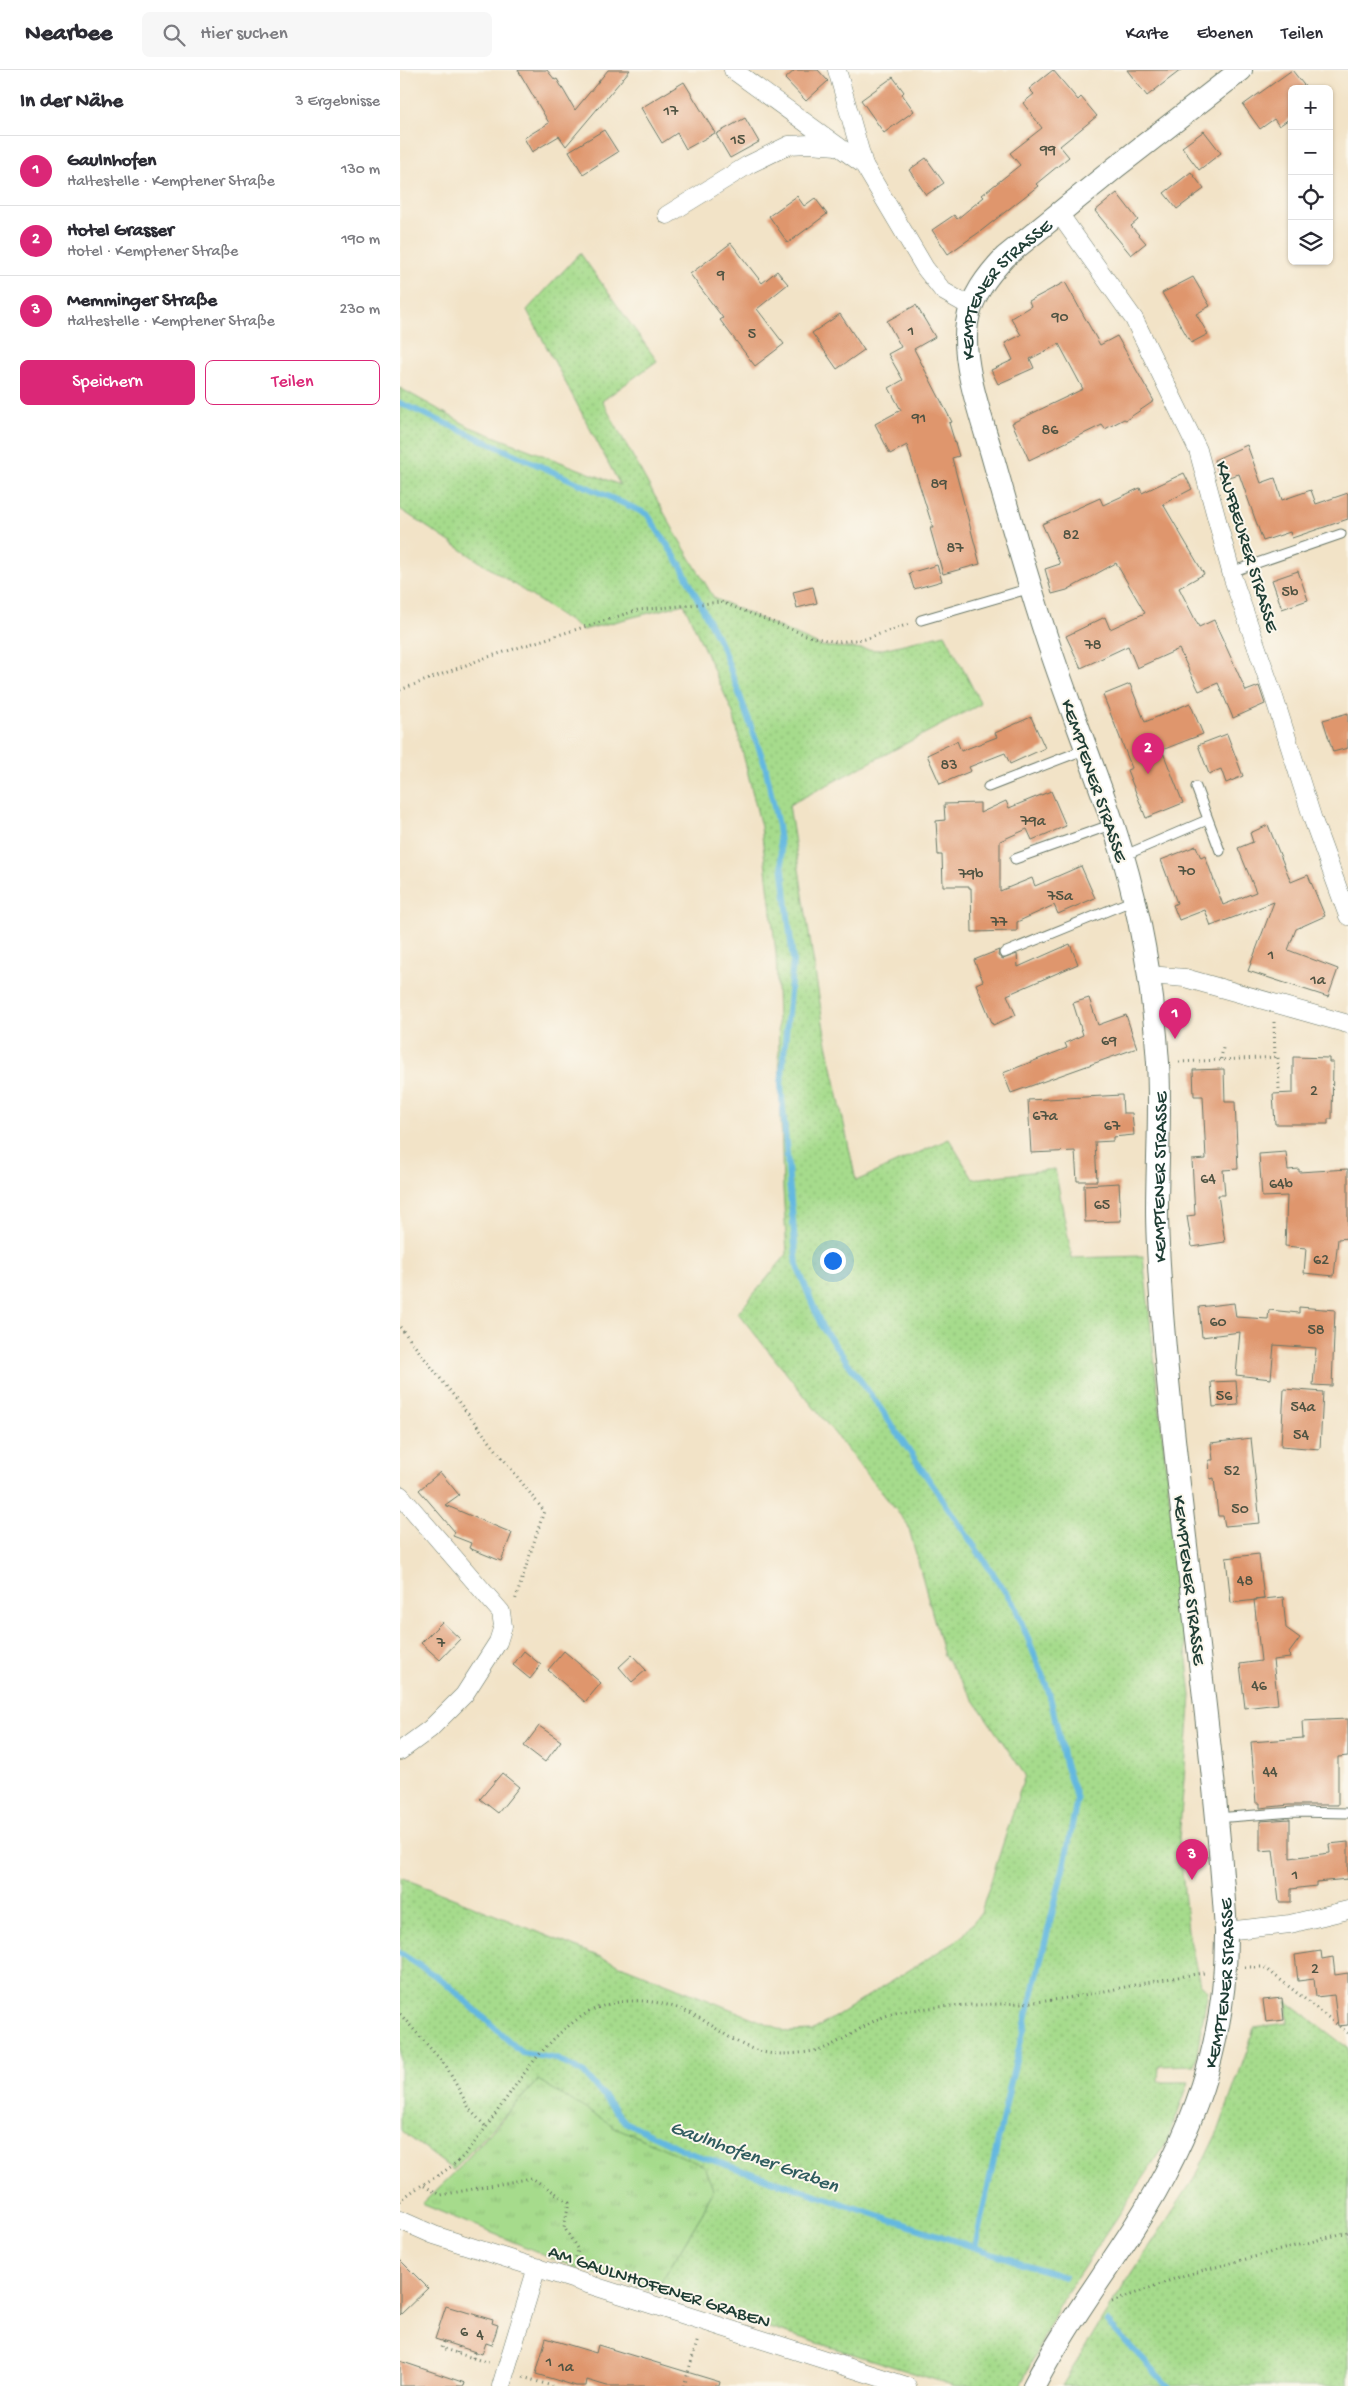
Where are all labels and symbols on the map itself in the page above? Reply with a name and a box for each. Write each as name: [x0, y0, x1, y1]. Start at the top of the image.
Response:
house number: 17: [663, 103, 679, 122]
house number: 15: [730, 132, 745, 151]
house number: 99: [1039, 142, 1056, 161]
street label: KEMPTENER STRASSE: [958, 215, 1059, 361]
house number: 9: [716, 267, 725, 286]
house number: 90: [1050, 309, 1069, 328]
house number: 1: [907, 323, 914, 342]
house number: 5: [748, 326, 756, 345]
house number: 91: [911, 410, 926, 429]
house number: 86: [1042, 422, 1059, 441]
street label: KAUFBEURER STRASSE: [1209, 459, 1283, 637]
house number: 89: [931, 476, 947, 495]
house number: 82: [1063, 527, 1079, 546]
house number: 87: [946, 540, 964, 559]
house number: 5b: [1282, 584, 1299, 603]
house number: 78: [1083, 637, 1102, 656]
street label: KEMPTENER STRASSE: [1054, 697, 1132, 867]
pin: 2: [1132, 733, 1164, 774]
house number: 83: [940, 757, 958, 776]
house number: 79a: [1019, 813, 1047, 832]
house number: 70: [1177, 863, 1196, 882]
house number: 79b: [958, 866, 984, 885]
house number: 75a: [1046, 888, 1074, 907]
house number: 77: [990, 914, 1008, 933]
house number: 1: [1267, 947, 1274, 966]
house number: 1a: [1309, 972, 1327, 991]
pin: 1: [1159, 998, 1191, 1039]
house number: 69: [1101, 1033, 1117, 1052]
house number: 2: [1310, 1083, 1318, 1102]
street label: KEMPTENER STRASSE: [1149, 1091, 1174, 1263]
house number: 67a: [1032, 1108, 1059, 1127]
house number: 67: [1104, 1118, 1121, 1137]
house number: 64: [1200, 1171, 1216, 1190]
house number: 64b: [1269, 1176, 1294, 1195]
house number: 65: [1094, 1197, 1110, 1216]
your location: [820, 1248, 846, 1274]
house number: 62: [1313, 1252, 1329, 1271]
house number: 60: [1209, 1314, 1227, 1333]
house number: 58: [1307, 1322, 1325, 1341]
house number: 56: [1216, 1388, 1233, 1407]
house number: 54a: [1291, 1399, 1317, 1418]
house number: 54: [1293, 1427, 1309, 1446]
house number: 52: [1224, 1463, 1240, 1482]
street label: KEMPTENER STRASSE: [1166, 1494, 1209, 1668]
house number: 50: [1231, 1501, 1249, 1520]
house number: 48: [1237, 1573, 1253, 1592]
house number: 7: [436, 1635, 446, 1654]
house number: 46: [1251, 1678, 1268, 1697]
house number: 44: [1262, 1764, 1278, 1783]
pin: 3: [1176, 1839, 1208, 1880]
house number: 1: [1291, 1867, 1298, 1886]
street label: KEMPTENER STRASSE: [1201, 1896, 1241, 2071]
house number: 2: [1311, 1961, 1319, 1980]
water label: Gaulnhofener Graben: [667, 2117, 842, 2200]
street label: AM GAULNHOFENER GRABEN: [545, 2242, 773, 2335]
house number: 6: [460, 2324, 469, 2343]
house number: 4: [476, 2327, 484, 2346]
house number: 1: [545, 2354, 552, 2373]
house number: 1a: [557, 2359, 575, 2378]

